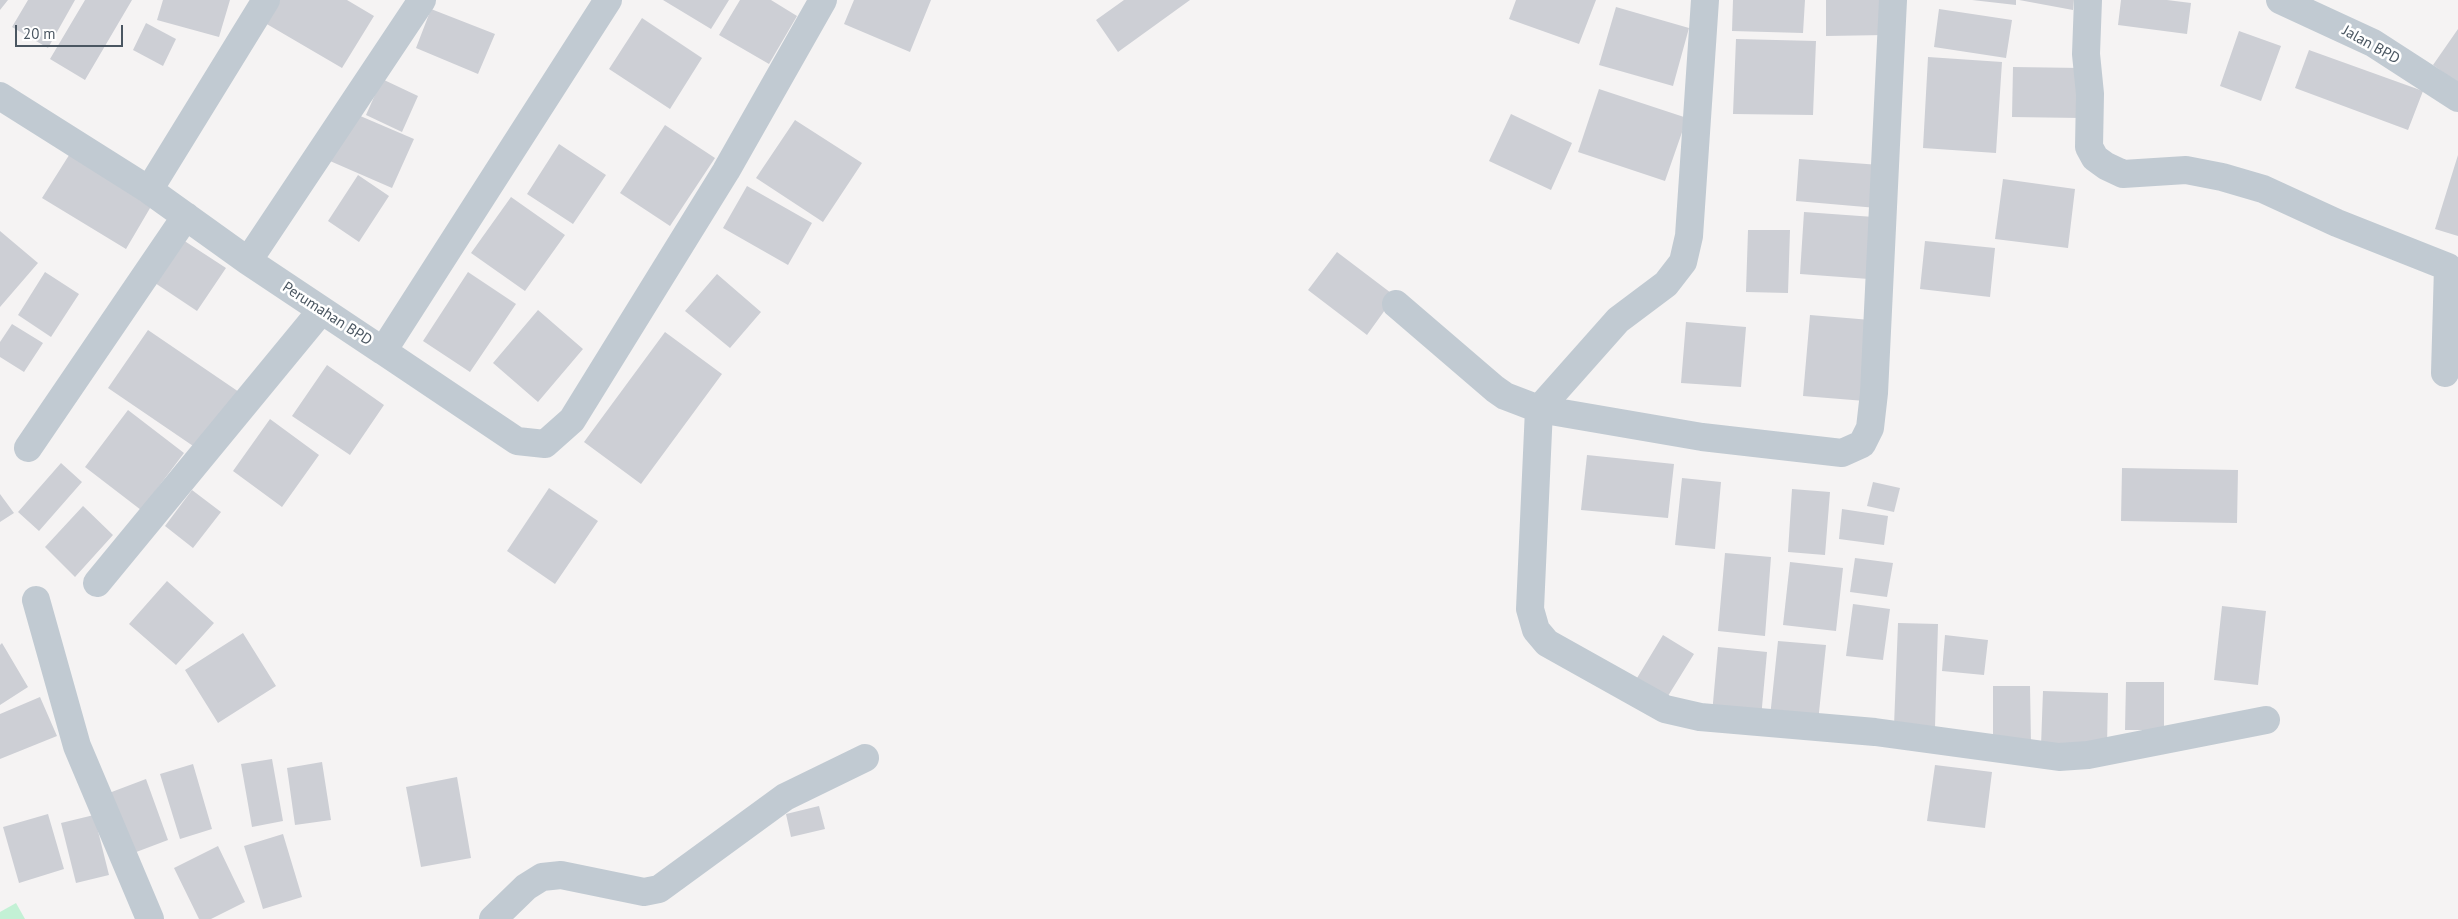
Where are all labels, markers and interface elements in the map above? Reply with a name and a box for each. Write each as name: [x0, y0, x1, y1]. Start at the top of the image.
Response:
scale bar: [18, 15, 125, 47]
street label: Jalan BPD: [2339, 22, 2403, 68]
text: 20 m: [23, 24, 56, 43]
street label: Perumahan BPD: [279, 278, 375, 350]

